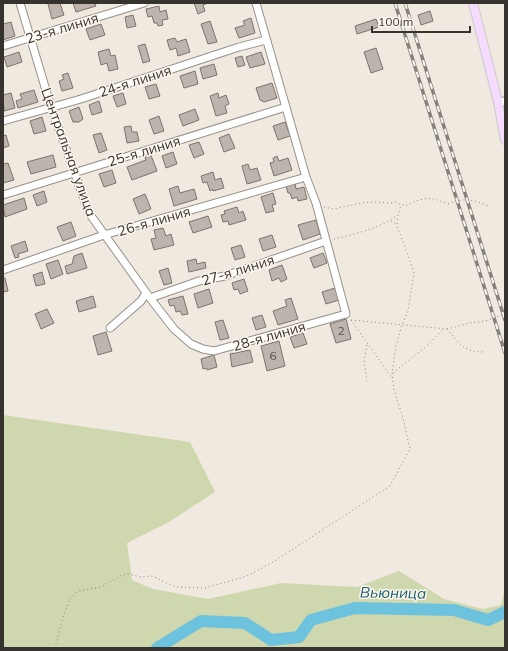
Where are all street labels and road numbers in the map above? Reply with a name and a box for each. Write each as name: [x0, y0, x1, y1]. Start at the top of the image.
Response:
street label: 23-я линия: [23, 8, 101, 48]
street label: 24-я линия: [97, 61, 173, 101]
street label: Центральная улица: [37, 85, 101, 219]
street label: 25-я линия: [105, 131, 183, 171]
street label: 26-я линия: [115, 202, 193, 240]
street label: 27-я линия: [199, 250, 277, 290]
street label: 28-я линия: [230, 317, 308, 355]

